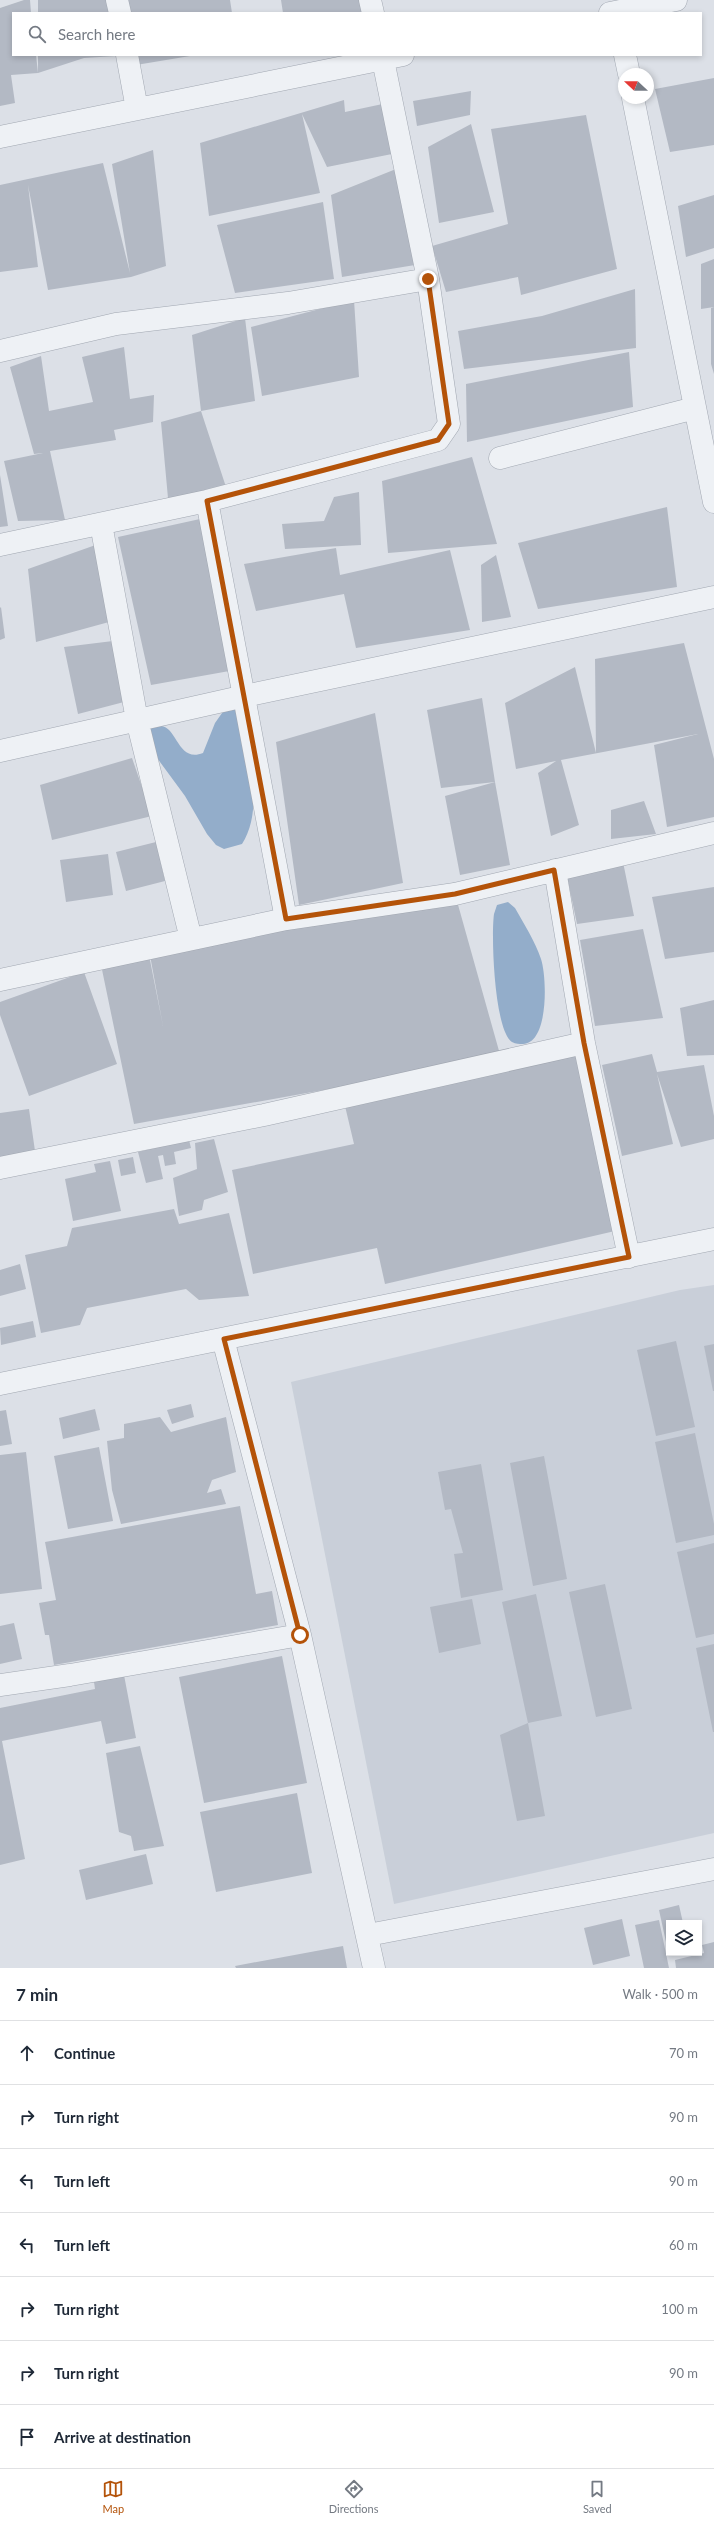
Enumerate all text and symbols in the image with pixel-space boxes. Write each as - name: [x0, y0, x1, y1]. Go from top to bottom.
- search box: [12, 12, 702, 56]
- icon: search: [26, 23, 48, 45]
- text: Search here: [58, 25, 135, 43]
- north arrow: [618, 68, 654, 104]
- route end: [419, 270, 437, 288]
- route start: [291, 1626, 309, 1644]
- map controls: [666, 1920, 702, 1956]
- button: layers: [666, 1920, 702, 1956]
- text: 7 min: [16, 1984, 58, 2005]
- text: Walk · 500 m: [622, 1986, 698, 2002]
- icon: ahead: [16, 2042, 38, 2064]
- text: Continue: [54, 2044, 115, 2062]
- text: 70 m: [669, 2045, 698, 2061]
- icon: right: [16, 2106, 38, 2128]
- text: Turn right: [54, 2108, 119, 2126]
- text: 90 m: [669, 2109, 698, 2125]
- icon: left: [16, 2170, 38, 2192]
- text: Turn left: [54, 2172, 110, 2190]
- text: 90 m: [669, 2173, 698, 2189]
- icon: left: [16, 2234, 38, 2256]
- text: Turn left: [54, 2236, 110, 2254]
- text: 60 m: [669, 2237, 698, 2253]
- icon: right: [16, 2298, 38, 2320]
- text: Turn right: [54, 2300, 119, 2318]
- text: 100 m: [661, 2301, 698, 2317]
- icon: right: [16, 2362, 38, 2384]
- text: Turn right: [54, 2364, 119, 2382]
- text: 90 m: [669, 2365, 698, 2381]
- icon: arrive: [16, 2426, 38, 2448]
- text: Arrive at destination: [54, 2428, 191, 2446]
- tab: Map: [102, 2478, 124, 2515]
- tab: Directions: [329, 2478, 378, 2515]
- tab: Saved: [583, 2478, 612, 2515]

